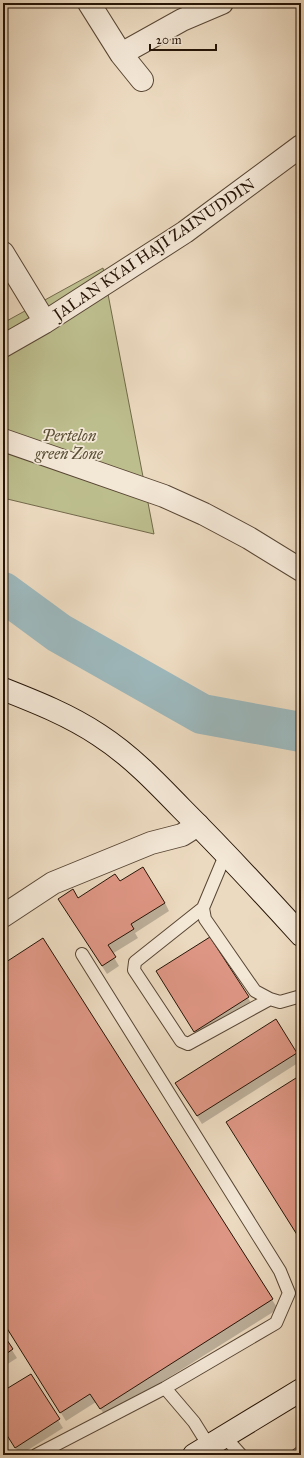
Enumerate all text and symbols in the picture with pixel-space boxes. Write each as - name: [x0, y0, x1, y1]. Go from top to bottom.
- scale bar: [150, 26, 216, 52]
- text: 20 m: [156, 33, 182, 47]
- street label: JALAN KYAI HAJI ZAINUDDIN: [48, 174, 259, 326]
- park label: Pertelon green Zone: [34, 426, 104, 463]

